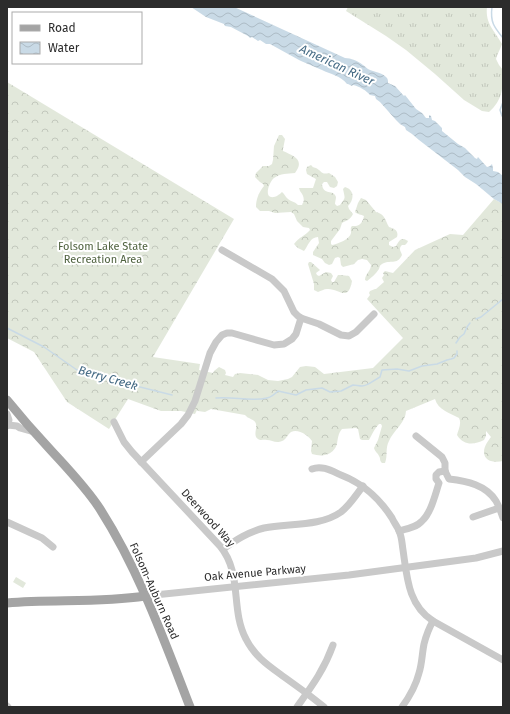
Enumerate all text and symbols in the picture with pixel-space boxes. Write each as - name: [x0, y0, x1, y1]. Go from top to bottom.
- legend: [12, 12, 142, 64]
- text: Road: [48, 21, 76, 35]
- text: Water: [48, 41, 80, 55]
- water label: American River: [297, 41, 377, 89]
- park label: Folsom Lake State Recreation Area: [58, 240, 148, 266]
- water label: Berry Creek: [77, 363, 140, 393]
- street label: Deerwood Way: [179, 486, 238, 550]
- street label: Folsom-Auburn Road: [127, 541, 181, 641]
- street label: Oak Avenue Parkway: [204, 562, 307, 584]

